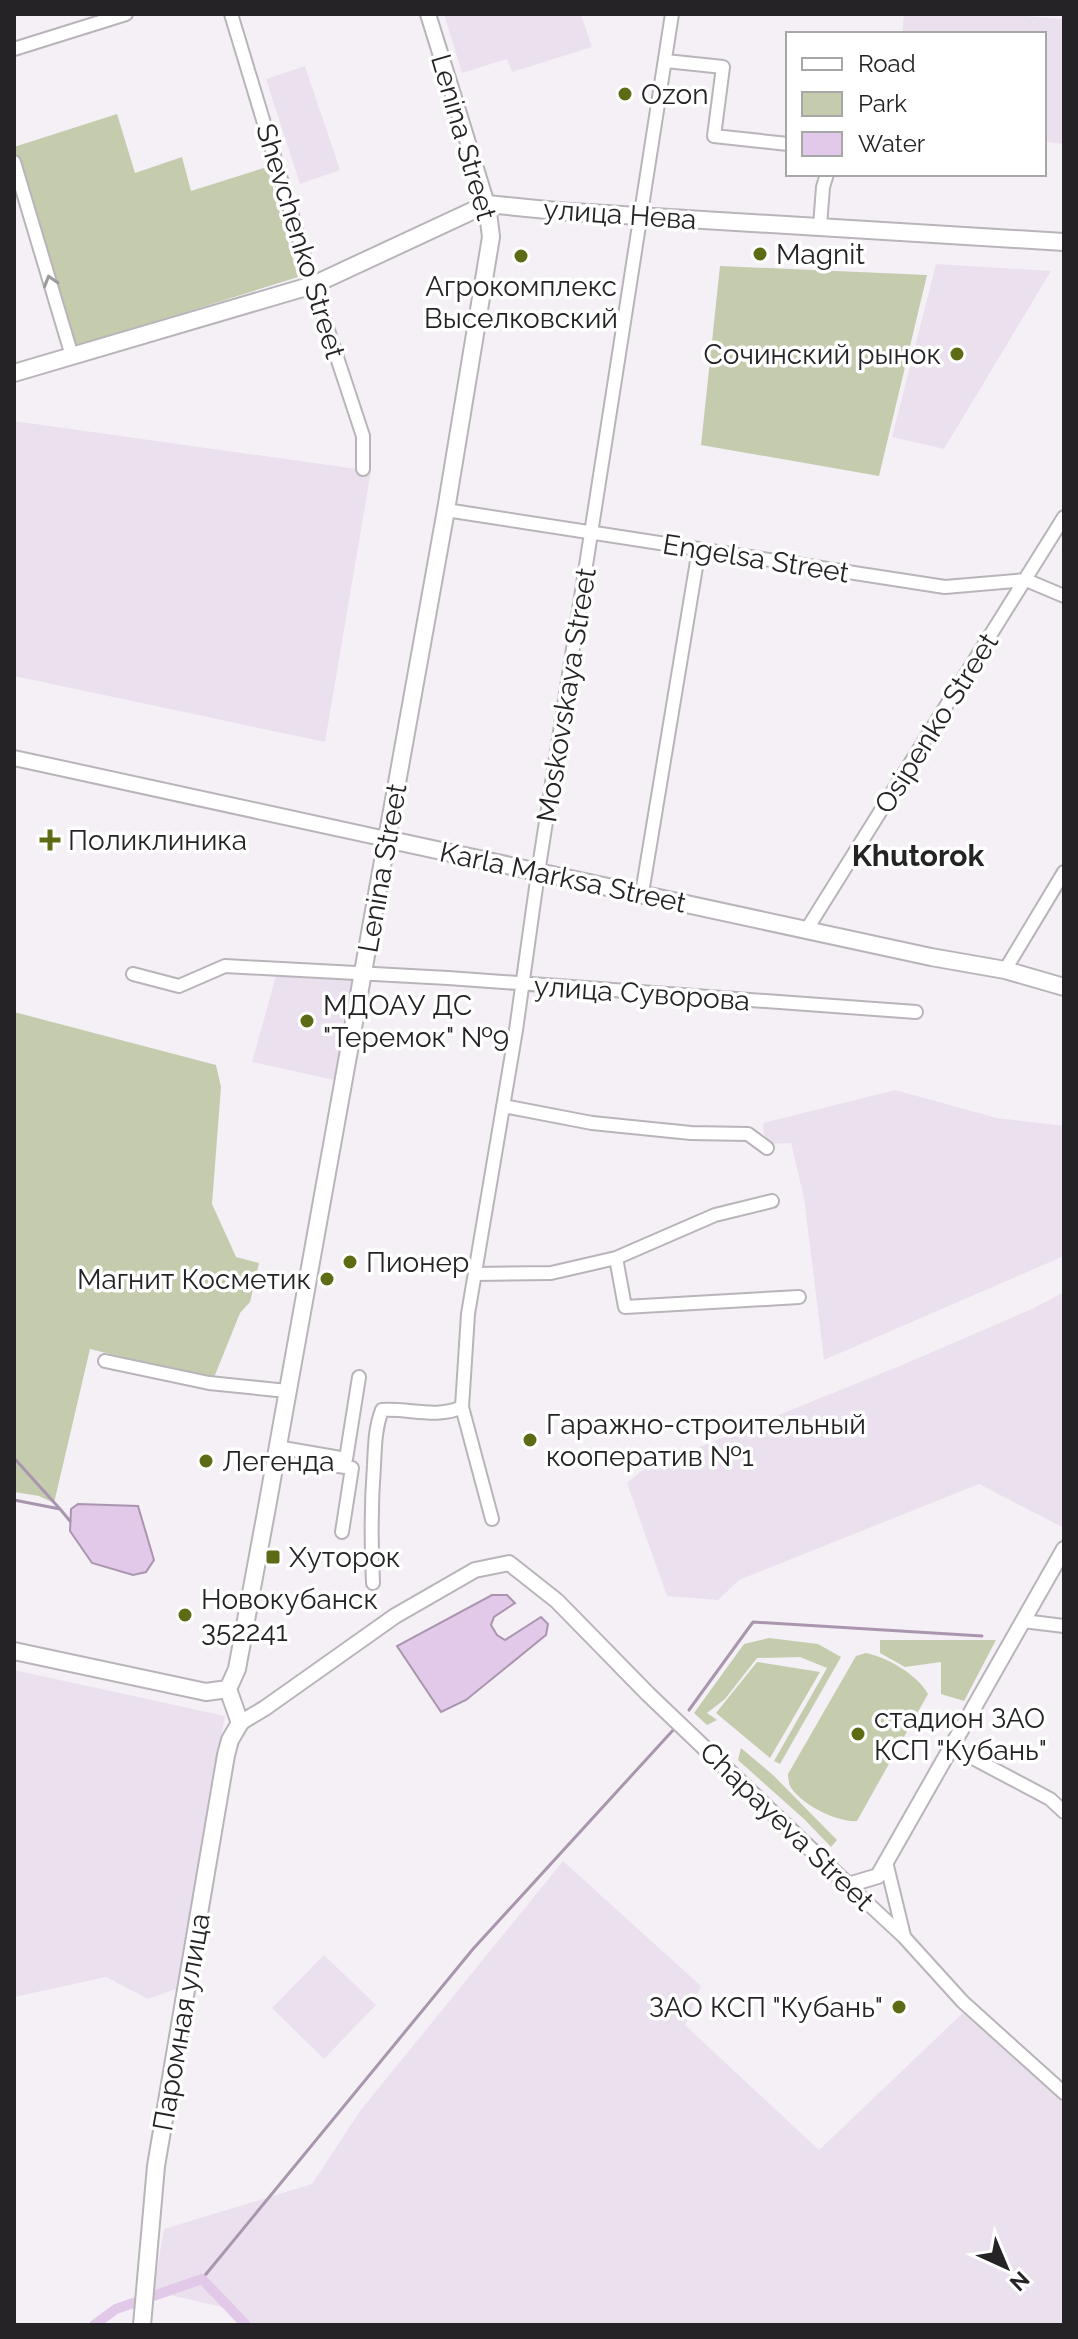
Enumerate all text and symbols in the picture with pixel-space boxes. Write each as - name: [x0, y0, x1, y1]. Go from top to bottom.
- legend: [786, 32, 1046, 176]
- text: Road: [858, 49, 916, 78]
- street label: Lenina Street: [424, 50, 503, 225]
- place label: Ozon: [641, 78, 708, 111]
- marker: Ozon: [616, 85, 634, 103]
- text: Park: [858, 89, 907, 118]
- street label: Shevchenko Street: [249, 120, 352, 363]
- text: Water: [858, 129, 926, 158]
- street label: улица Нева: [542, 193, 698, 236]
- place label: Magnit: [776, 238, 865, 271]
- marker: Magnit: [751, 245, 769, 263]
- marker: Агрокомплекс Выселковский: [512, 247, 530, 265]
- place label: Агрокомплекс Выселковский: [424, 270, 618, 335]
- one-way arrow: [43, 275, 59, 289]
- place label: Сочинский рынок: [704, 338, 941, 371]
- marker: Сочинский рынок: [948, 345, 966, 363]
- street label: Engelsa Street: [660, 527, 852, 590]
- street label: Moskovskaya Street: [530, 565, 603, 825]
- street label: Osipenko Street: [868, 627, 1005, 819]
- street label: Lenina Street: [351, 780, 414, 955]
- place label: Поликлиника: [68, 824, 247, 857]
- marker: Поликлиника: [39, 829, 61, 851]
- street label: Karla Marksa Street: [437, 835, 690, 920]
- district label: Khutorok: [852, 838, 985, 873]
- street label: улица Суворова: [533, 969, 751, 1018]
- place label: МДОАУ ДС "Теремок" №9: [323, 989, 509, 1054]
- marker: МДОАУ ДС "Теремок" №9: [298, 1012, 316, 1030]
- place label: Пионер: [366, 1246, 469, 1279]
- marker: Пионер: [341, 1253, 359, 1271]
- place label: Магнит Косметик: [77, 1263, 311, 1296]
- marker: Магнит Косметик: [318, 1270, 336, 1288]
- place label: Гаражно-строительный кооператив №1: [546, 1408, 866, 1473]
- marker: Гаражно-строительный кооператив №1: [521, 1431, 539, 1449]
- place label: Легенда: [222, 1445, 334, 1478]
- marker: Легенда: [197, 1452, 215, 1470]
- place label: Хуторок: [289, 1541, 400, 1574]
- marker: Хуторок: [264, 1548, 282, 1566]
- place label: Новокубанск 352241: [201, 1583, 378, 1648]
- marker: Новокубанск 352241: [176, 1606, 194, 1624]
- place label: стадион ЗАО КСП "Кубань": [874, 1702, 1047, 1767]
- marker: стадион ЗАО КСП "Кубань": [849, 1725, 867, 1743]
- street label: Chapayeva Street: [693, 1735, 881, 1918]
- street label: Паромная улица: [146, 1911, 217, 2134]
- place label: ЗАО КСП "Кубань": [649, 1991, 883, 2024]
- marker: ЗАО КСП "Кубань": [890, 1998, 908, 2016]
- north arrow: [966, 2227, 1046, 2307]
- text: N: [1005, 2266, 1035, 2297]

